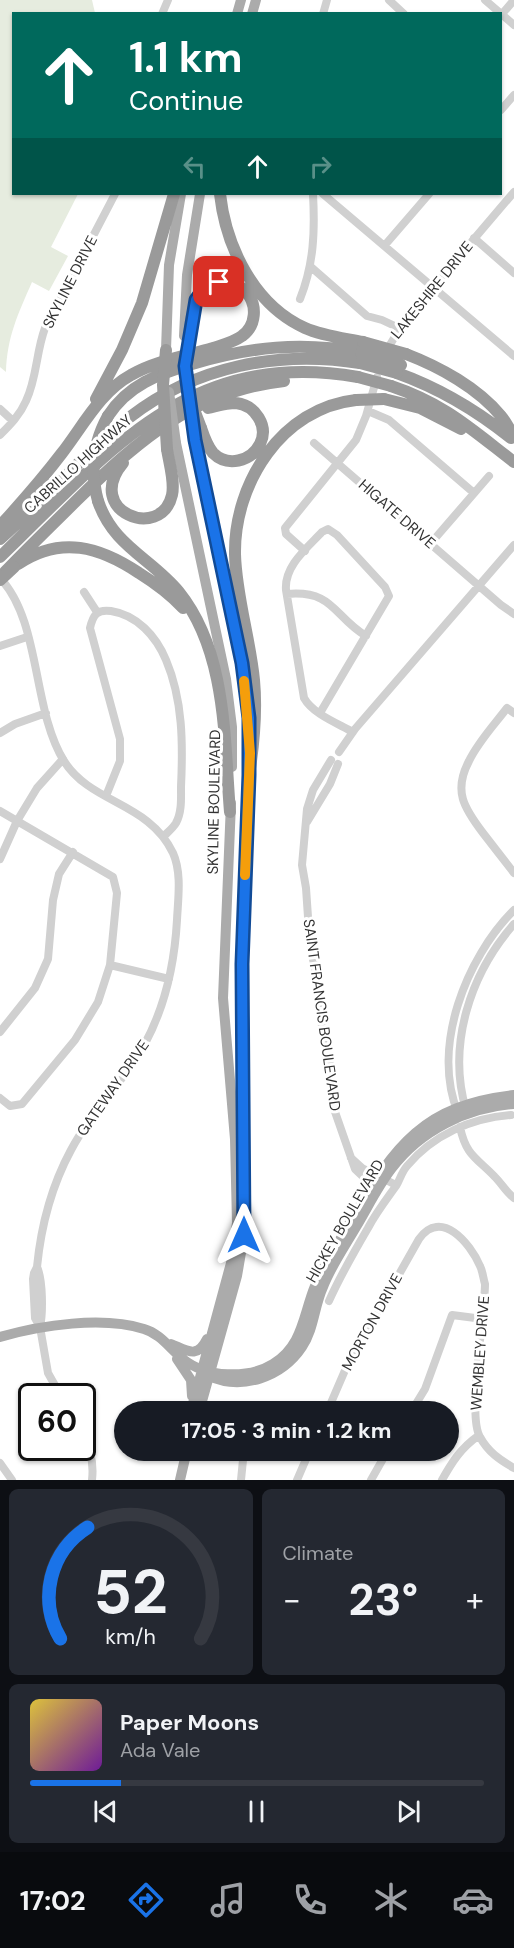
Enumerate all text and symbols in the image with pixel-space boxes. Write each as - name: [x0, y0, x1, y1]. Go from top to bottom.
- text: 1.1 km: [129, 30, 242, 85]
- icon: ahead: [30, 36, 108, 114]
- text: Continue: [129, 83, 243, 118]
- icon: left: [178, 150, 211, 183]
- icon: ahead: [241, 150, 274, 183]
- icon: right: [304, 150, 337, 183]
- street label: SKYLINE DRIVE: [38, 232, 102, 332]
- street label: LAKESHIRE DRIVE: [386, 237, 478, 343]
- pin: [193, 256, 244, 307]
- icon: arrive: [202, 265, 235, 298]
- street label: CABRILLO HIGHWAY: [20, 410, 136, 518]
- street label: HIGATE DRIVE: [354, 475, 440, 553]
- street label: SKYLINE BOULEVARD: [203, 729, 225, 875]
- street label: SAINT FRANCIS BOULEVARD: [299, 918, 345, 1112]
- street label: GATEWAY DRIVE: [72, 1036, 154, 1140]
- street label: HICKEY BOULEVARD: [302, 1156, 388, 1286]
- position arrow: [212, 1203, 276, 1267]
- street label: MORTON DRIVE: [337, 1270, 407, 1374]
- street label: WEMBLEY DRIVE: [466, 1295, 494, 1411]
- speed limit sign: 60: [18, 1383, 96, 1461]
- text: 17:05 · 3 min · 1.2 km: [182, 1416, 391, 1445]
- text: Climate: [283, 1540, 353, 1566]
- text: 52: [94, 1551, 168, 1632]
- text: 23°: [349, 1570, 418, 1629]
- text: −: [283, 1578, 301, 1621]
- text: +: [466, 1578, 484, 1621]
- text: km/h: [105, 1623, 156, 1651]
- text: Paper Moons: [120, 1708, 259, 1737]
- text: Ada Vale: [120, 1737, 200, 1763]
- icon: previous: [89, 1795, 122, 1828]
- icon: pause: [240, 1795, 273, 1828]
- icon: next: [392, 1795, 425, 1828]
- icon: directions: [125, 1879, 167, 1921]
- icon: music: [207, 1879, 249, 1921]
- icon: phone: [289, 1879, 331, 1921]
- icon: climate: [370, 1879, 412, 1921]
- icon: car: [452, 1879, 494, 1921]
- text: 17:02: [20, 1883, 86, 1918]

